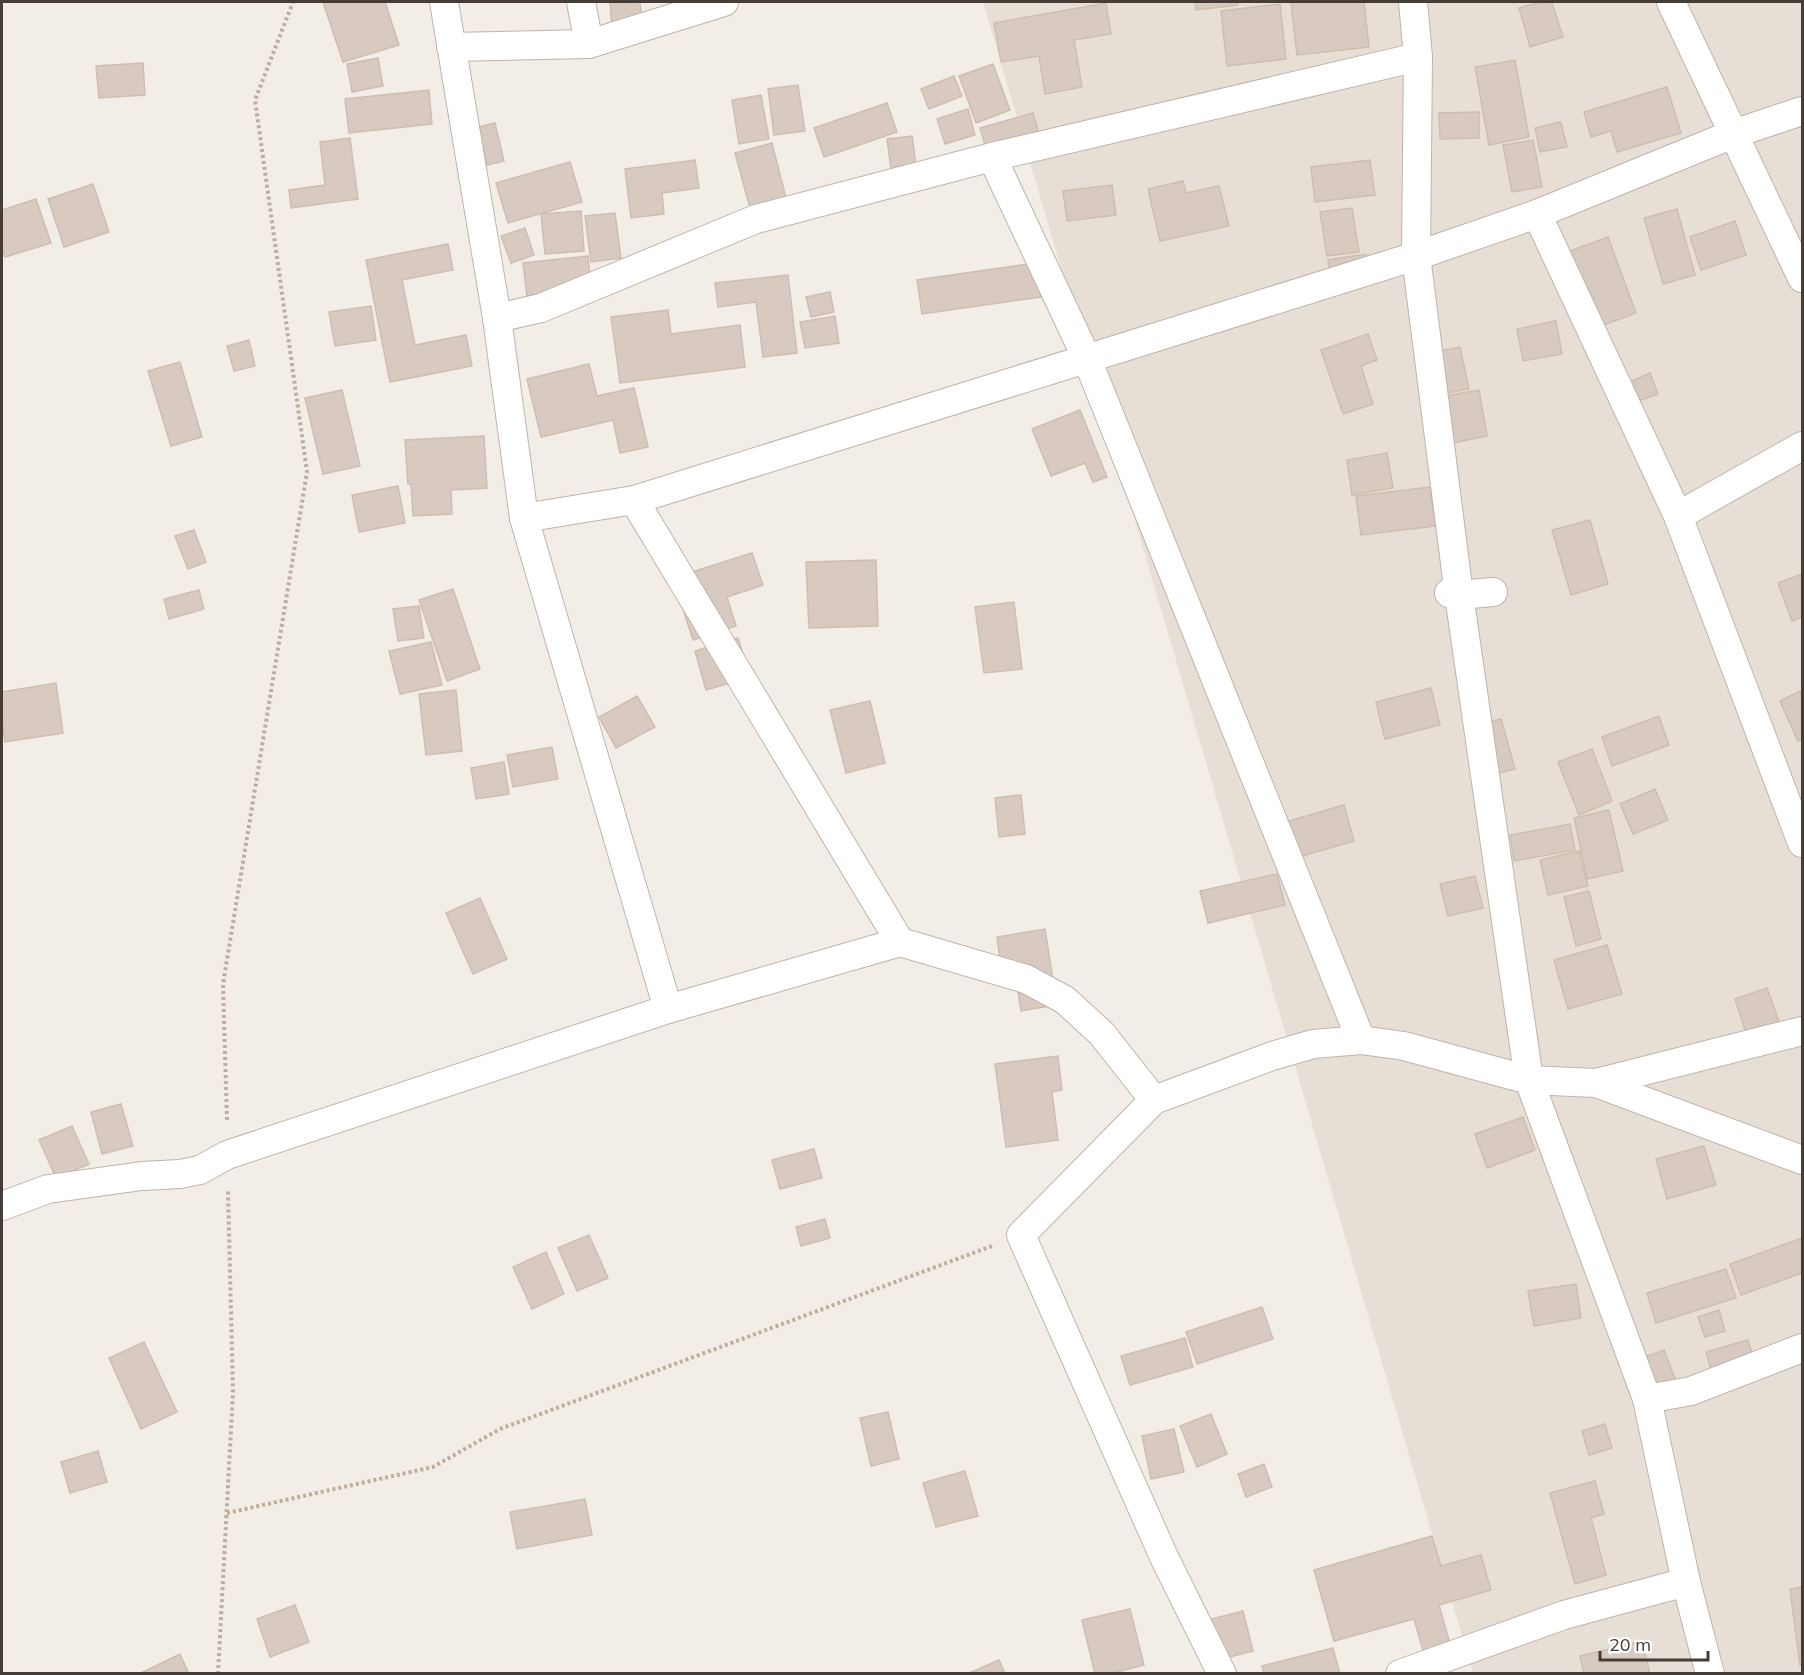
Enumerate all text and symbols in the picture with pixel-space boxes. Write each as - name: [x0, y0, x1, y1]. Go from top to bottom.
- scale bar: [1600, 1624, 1708, 1662]
- text: 20 m: [1609, 1633, 1651, 1656]

